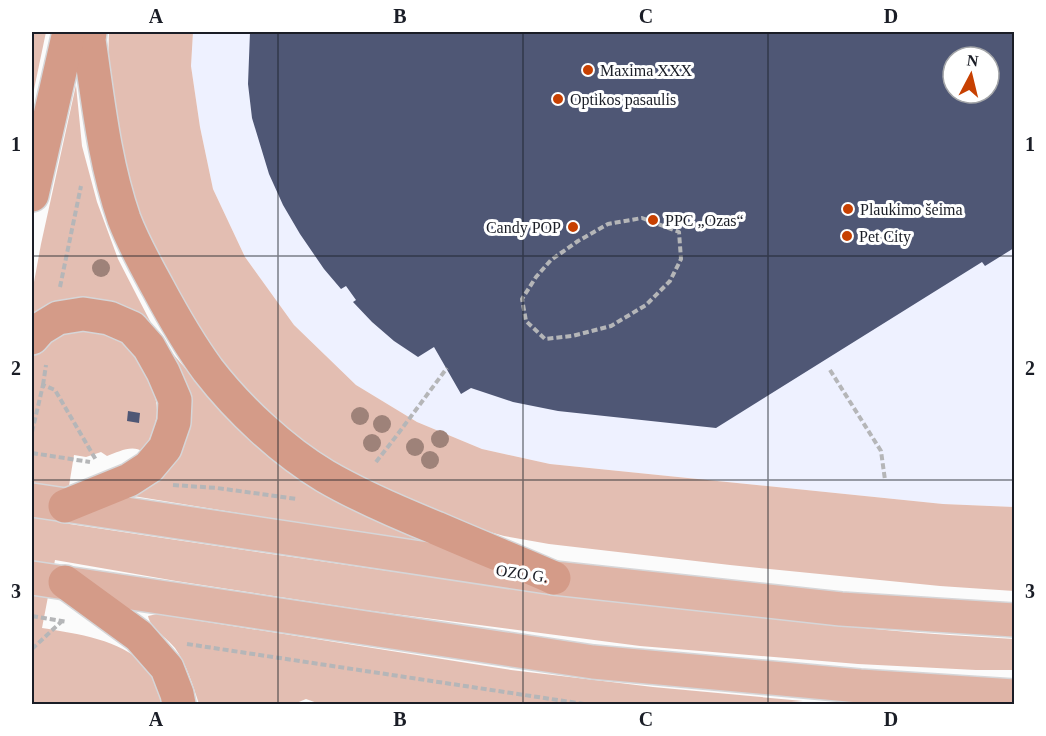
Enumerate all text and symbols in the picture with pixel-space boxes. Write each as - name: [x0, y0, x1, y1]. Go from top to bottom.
- text: A: [149, 5, 164, 27]
- text: B: [393, 5, 407, 27]
- text: C: [639, 5, 653, 27]
- text: D: [884, 5, 898, 27]
- north arrow: [941, 45, 1001, 105]
- text: N: [966, 51, 980, 70]
- place label: Maxima XXX: [600, 62, 692, 79]
- marker: Maxima XXX: [581, 63, 595, 77]
- place label: Optikos pasaulis: [570, 91, 676, 109]
- marker: Optikos pasaulis: [551, 92, 565, 106]
- text: 1: [11, 133, 21, 155]
- text: 1: [1025, 133, 1035, 155]
- place label: Plaukimo šeima: [860, 201, 963, 218]
- marker: Plaukimo šeima: [841, 202, 855, 216]
- place label: PPC „Ozas“: [665, 212, 744, 229]
- marker: PPC „Ozas“: [646, 213, 660, 227]
- place label: Candy POP: [486, 219, 561, 237]
- marker: Candy POP: [566, 220, 580, 234]
- place label: Pet City: [859, 228, 911, 246]
- marker: Pet City: [840, 229, 854, 243]
- text: 2: [11, 357, 21, 379]
- text: 2: [1025, 357, 1035, 379]
- street label: OZO G.: [495, 561, 549, 586]
- text: 3: [11, 580, 21, 602]
- text: 3: [1025, 580, 1035, 602]
- text: A: [149, 708, 164, 730]
- text: B: [393, 708, 407, 730]
- text: C: [639, 708, 653, 730]
- text: D: [884, 708, 898, 730]

